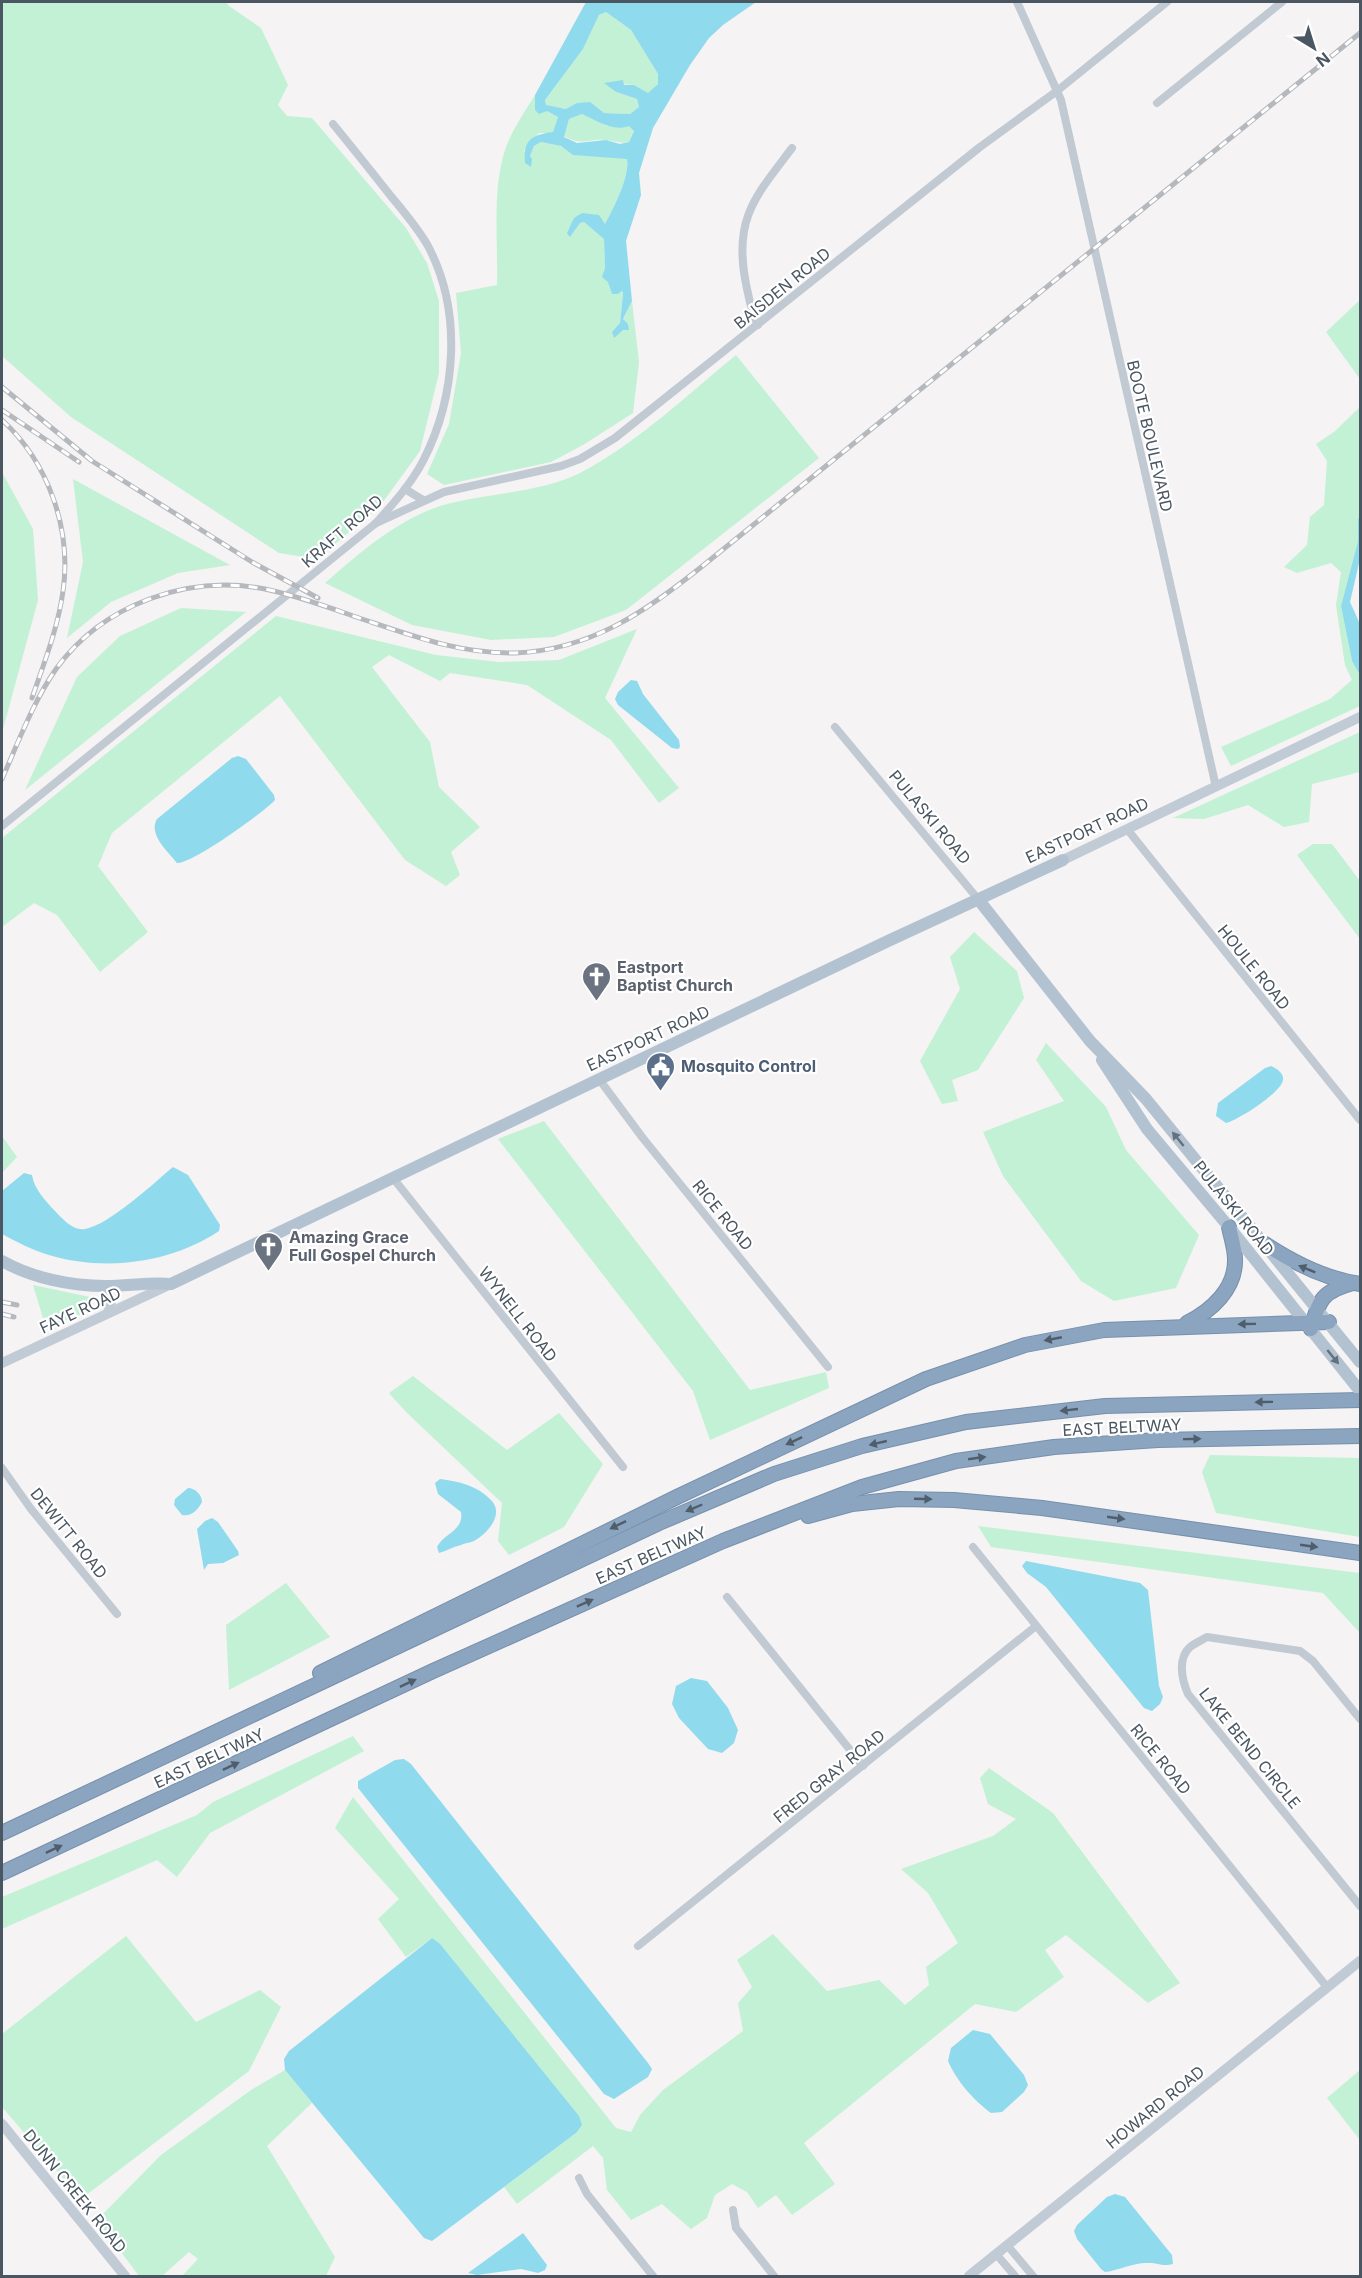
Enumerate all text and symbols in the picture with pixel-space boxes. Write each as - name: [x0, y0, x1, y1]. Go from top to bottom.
- north arrow: [1284, 18, 1344, 78]
- text: N: [1312, 48, 1334, 71]
- street label: BAISDEN ROAD: [730, 243, 834, 333]
- street label: BOOTE BOULEVARD: [1123, 358, 1177, 514]
- street label: KRAFT ROAD: [297, 490, 387, 572]
- street label: PULASKI ROAD: [885, 766, 975, 868]
- street label: EASTPORT ROAD: [1022, 793, 1152, 867]
- street label: HOULE ROAD: [1214, 920, 1294, 1014]
- place label: Eastport Baptist Church: [617, 957, 733, 995]
- church icon: Eastport Baptist Church: [580, 960, 612, 1002]
- street label: EASTPORT ROAD: [583, 1001, 713, 1075]
- public building icon: Mosquito Control: [644, 1050, 676, 1092]
- place label: Mosquito Control: [681, 1056, 816, 1076]
- one-way arrow: [1173, 1131, 1185, 1146]
- street label: PULASKI ROAD: [1190, 1156, 1278, 1260]
- street label: RICE ROAD: [688, 1176, 758, 1254]
- place label: Amazing Grace Full Gospel Church: [289, 1227, 436, 1265]
- church icon: Amazing Grace Full Gospel Church: [252, 1230, 284, 1272]
- street label: WYNELL ROAD: [475, 1262, 561, 1366]
- one-way arrow: [1298, 1263, 1316, 1273]
- street label: FAYE ROAD: [36, 1282, 124, 1338]
- one-way arrow: [1238, 1319, 1257, 1329]
- one-way arrow: [1043, 1335, 1062, 1344]
- one-way arrow: [1326, 1349, 1339, 1364]
- one-way arrow: [1255, 1397, 1274, 1406]
- one-way arrow: [1060, 1405, 1079, 1415]
- street label: EAST BELTWAY: [1062, 1414, 1182, 1440]
- one-way arrow: [1183, 1434, 1202, 1444]
- one-way arrow: [786, 1437, 803, 1446]
- one-way arrow: [868, 1438, 887, 1448]
- one-way arrow: [968, 1454, 987, 1463]
- street label: DEWITT ROAD: [26, 1484, 112, 1582]
- one-way arrow: [913, 1495, 932, 1504]
- one-way arrow: [685, 1503, 703, 1513]
- one-way arrow: [1107, 1514, 1126, 1523]
- one-way arrow: [610, 1521, 627, 1530]
- street label: EAST BELTWAY: [592, 1522, 710, 1588]
- one-way arrow: [1300, 1541, 1319, 1550]
- one-way arrow: [577, 1598, 595, 1608]
- one-way arrow: [399, 1679, 416, 1688]
- street label: LAKE BEND CIRCLE: [1195, 1684, 1305, 1812]
- street label: RICE ROAD: [1126, 1720, 1196, 1798]
- street label: EAST BELTWAY: [151, 1724, 267, 1792]
- street label: FRED GRAY ROAD: [769, 1725, 889, 1827]
- one-way arrow: [223, 1761, 240, 1770]
- one-way arrow: [46, 1844, 63, 1853]
- street label: HOWARD ROAD: [1102, 2061, 1208, 2153]
- street label: DUNN CREEK ROAD: [19, 2125, 131, 2257]

